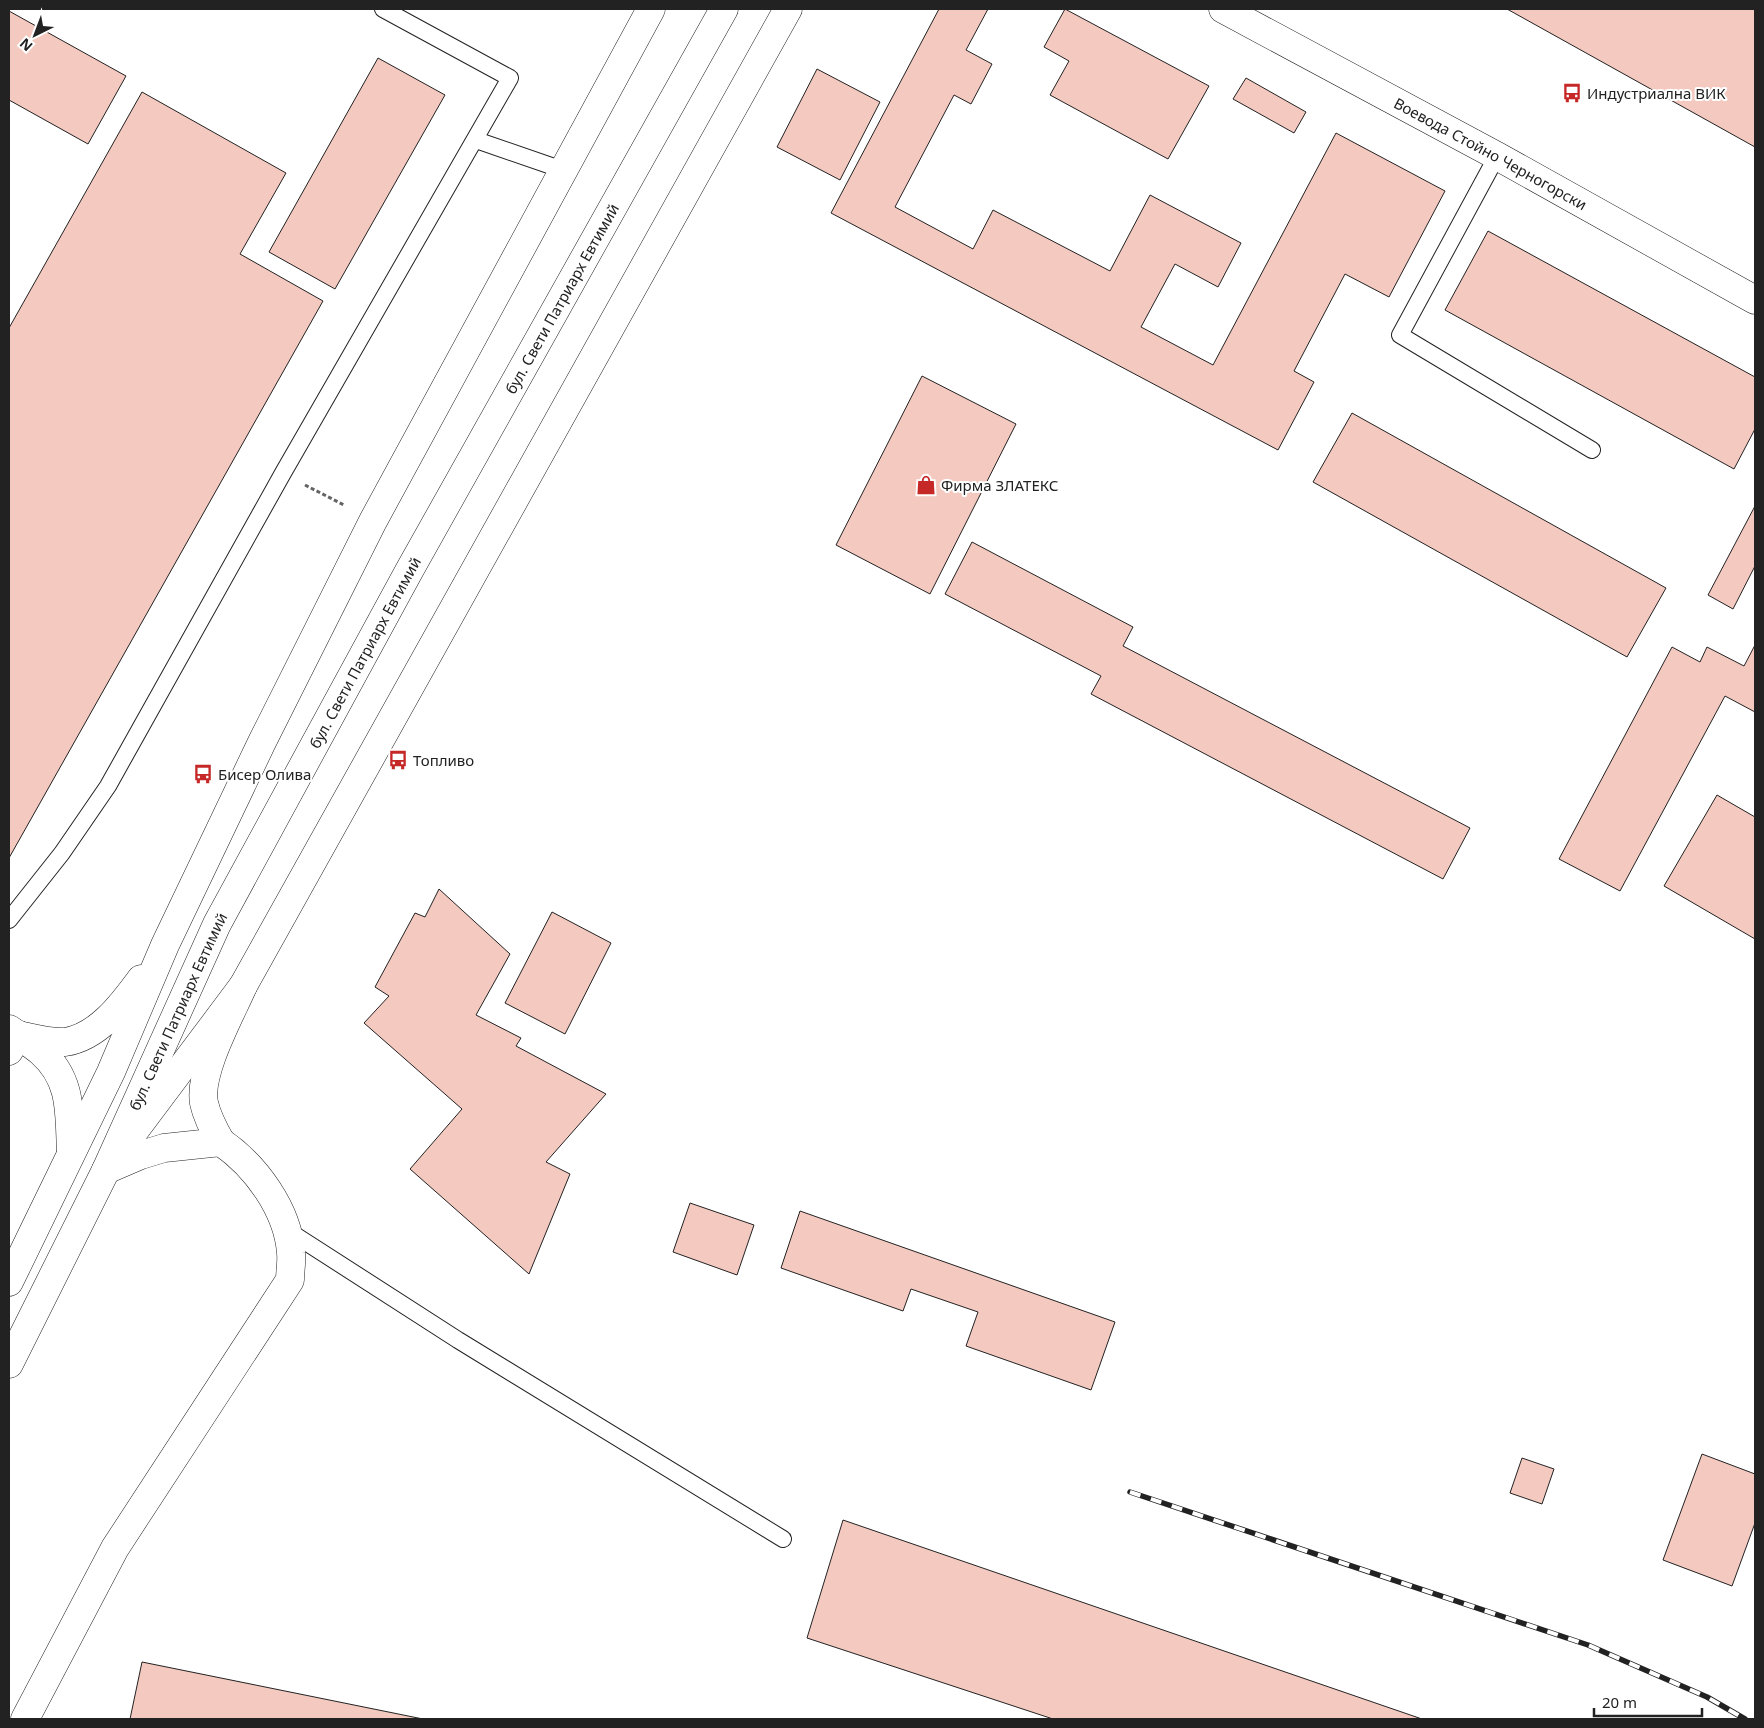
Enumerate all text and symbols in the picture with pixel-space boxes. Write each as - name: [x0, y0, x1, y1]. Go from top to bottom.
- north arrow: [10, 10, 60, 60]
- text: N: [15, 34, 37, 56]
- bus stop icon: Индустриална ВИК: [1561, 82, 1583, 104]
- place label: Индустриална ВИК: [1587, 83, 1726, 103]
- street label: Воевода Стойно Черногорски: [1391, 93, 1591, 214]
- street label: бул. Свети Патриарх Евтимий: [500, 200, 623, 397]
- shop icon: Фирма ЗЛАТЕКС: [915, 474, 937, 496]
- place label: Фирма ЗЛАТЕКС: [941, 475, 1058, 495]
- street label: бул. Свети Патриарх Евтимий: [305, 553, 425, 752]
- bus stop icon: Топливо: [387, 749, 409, 771]
- place label: Топливо: [413, 750, 474, 770]
- bus stop icon: Бисер Олива: [192, 763, 214, 785]
- place label: Бисер Олива: [218, 764, 311, 784]
- street label: бул. Свети Патриарх Евтимий: [124, 909, 231, 1113]
- scale bar: [1594, 1686, 1702, 1718]
- text: 20 m: [1602, 1692, 1637, 1712]

